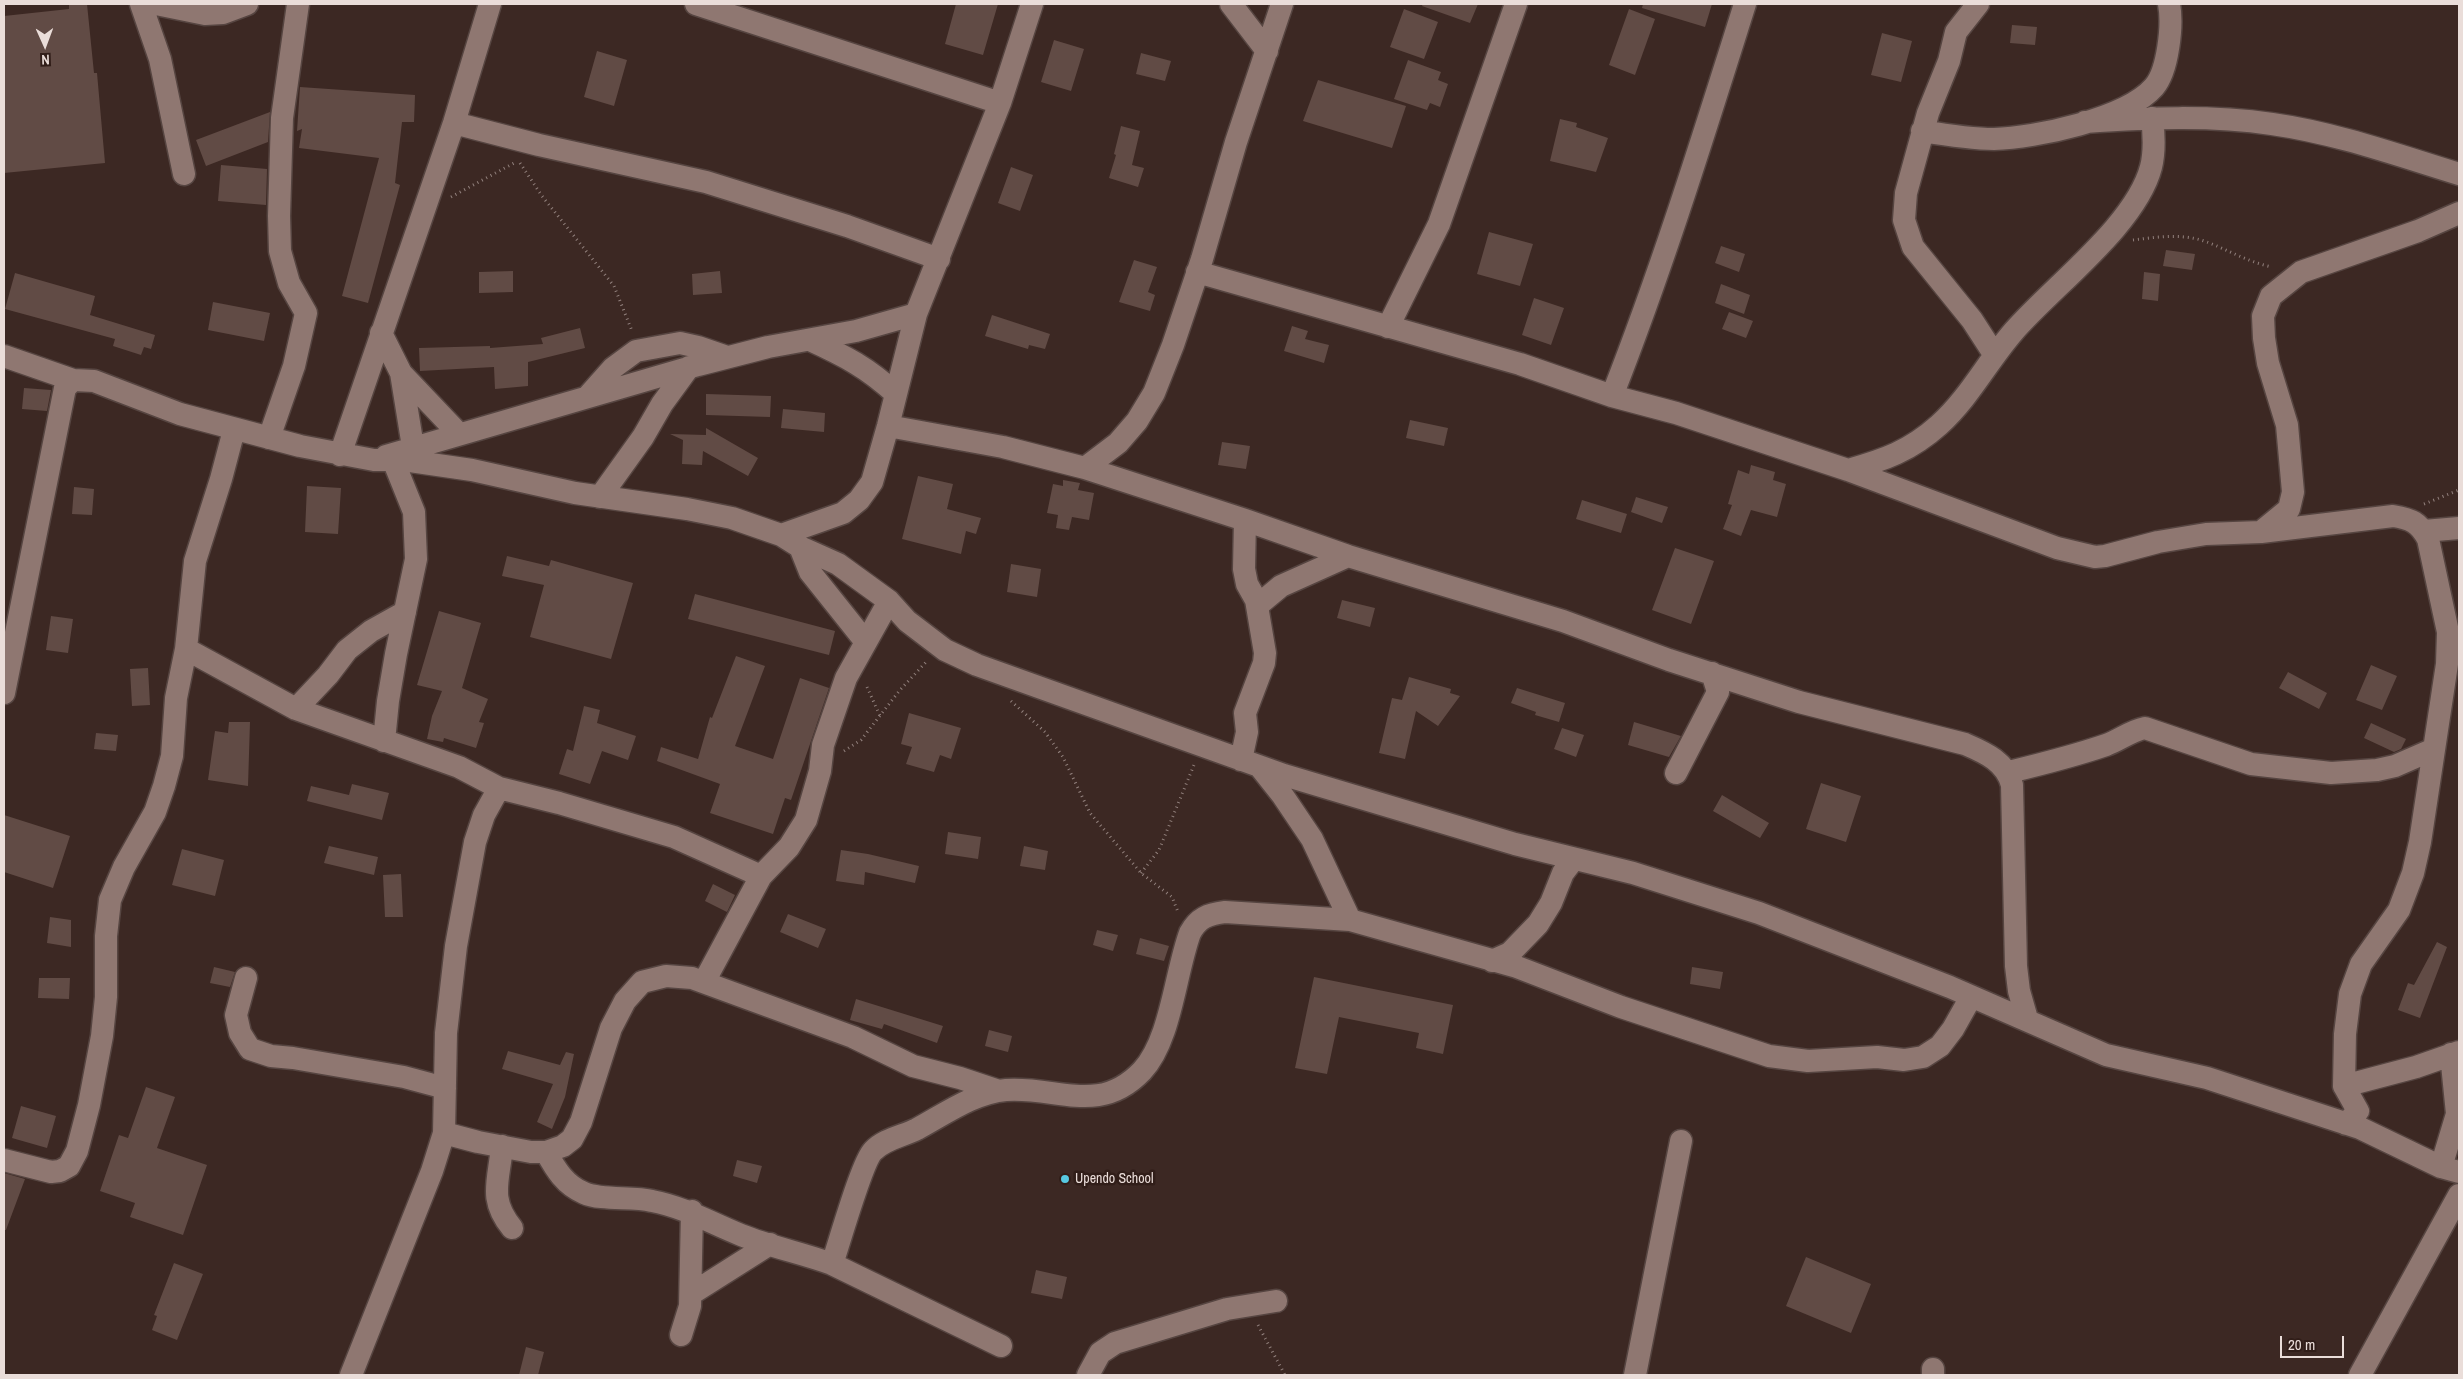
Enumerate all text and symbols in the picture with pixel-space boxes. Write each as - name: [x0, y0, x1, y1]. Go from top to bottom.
- north arrow: [20, 20, 70, 70]
- text: N: [41, 51, 50, 69]
- place label: Upendo School: [1075, 1171, 1153, 1187]
- marker: Upendo School: [1059, 1173, 1071, 1185]
- scale bar: [2283, 1326, 2347, 1358]
- text: 20 m: [2288, 1334, 2315, 1355]

